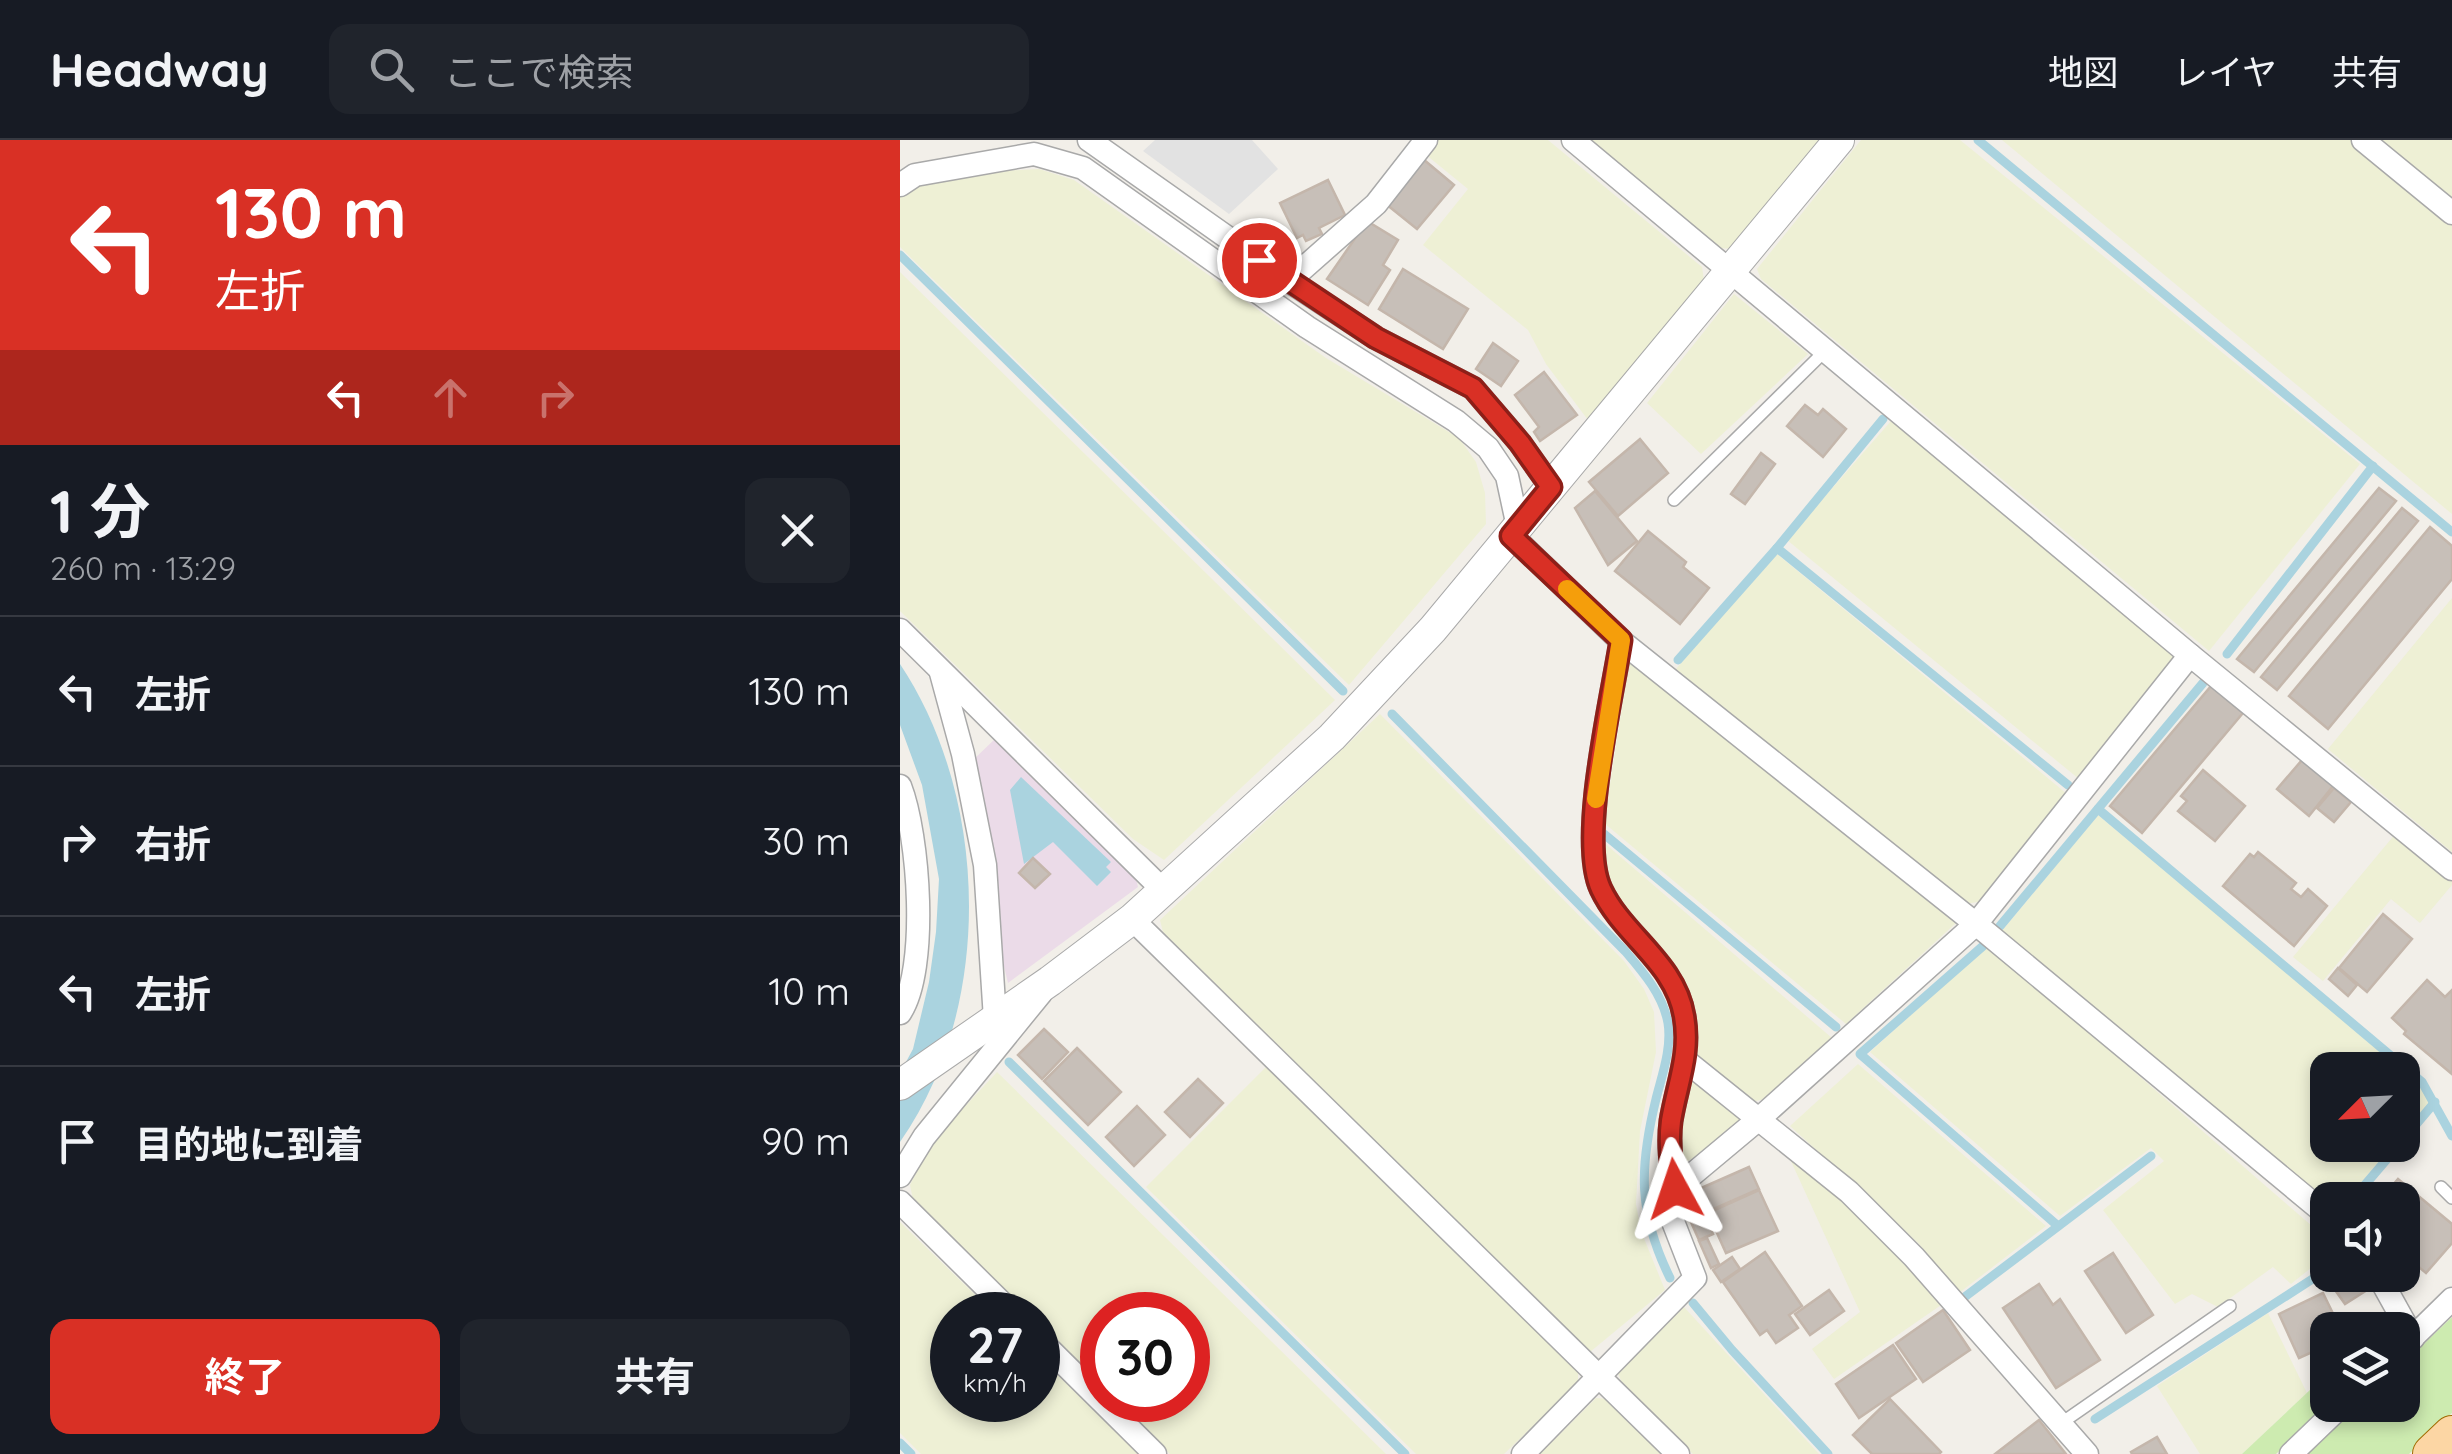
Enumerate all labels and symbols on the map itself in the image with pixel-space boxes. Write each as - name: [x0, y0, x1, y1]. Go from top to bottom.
- pin: [1217, 218, 1302, 303]
- north arrow: [2310, 1052, 2420, 1162]
- position arrow: [1623, 1137, 1727, 1241]
- speed limit sign: 30: [1080, 1292, 1210, 1422]

